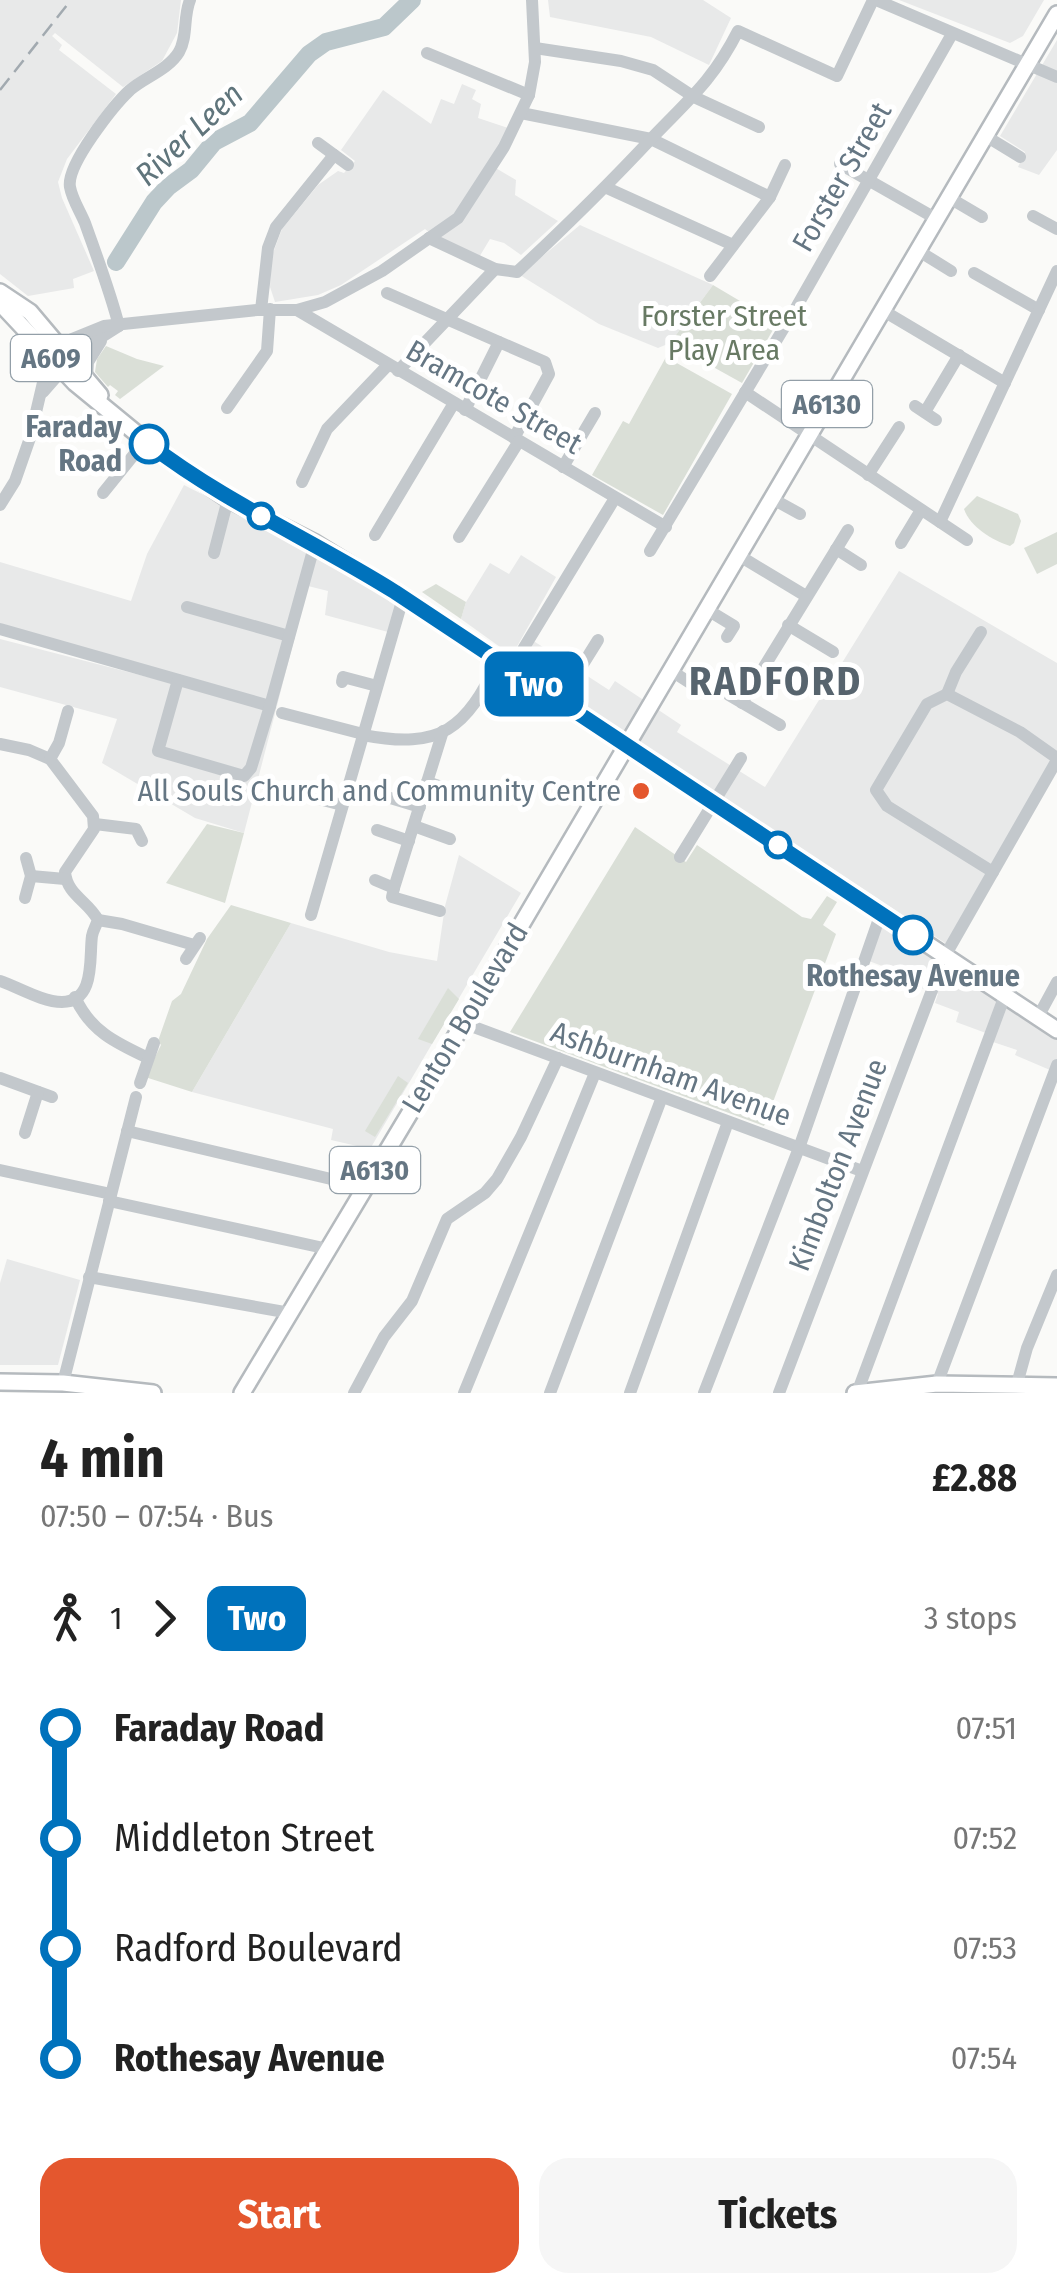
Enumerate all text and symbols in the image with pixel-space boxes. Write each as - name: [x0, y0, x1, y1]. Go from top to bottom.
- water label: River Leen: [127, 75, 251, 193]
- street label: Forster Street: [785, 96, 899, 258]
- park label: Forster Street Play Area: [641, 298, 807, 368]
- street label: Bramcote Street: [400, 332, 588, 462]
- road number: A609: [11, 335, 91, 381]
- road number: A6130: [782, 381, 872, 427]
- place label: Faraday Road: [26, 409, 123, 479]
- marker: Faraday Road: [130, 425, 168, 463]
- unlabelled marker: [248, 503, 274, 529]
- line badge: Two: [476, 652, 592, 716]
- district label: RADFORD: [689, 658, 863, 706]
- text: Two: [505, 663, 563, 705]
- place label: All Souls Church and Community Centre: [137, 773, 621, 809]
- marker: All Souls Church and Community Centre: [630, 780, 652, 802]
- unlabelled marker: [765, 832, 791, 858]
- marker: Rothesay Avenue: [894, 916, 932, 954]
- street label: Lenton Boulevard: [394, 917, 536, 1119]
- place label: Rothesay Avenue: [806, 958, 1020, 994]
- street label: Ashburnham Avenue: [546, 1014, 796, 1134]
- street label: Kimbolton Avenue: [781, 1054, 895, 1276]
- road number: A6130: [330, 1147, 420, 1193]
- text: 4 min: [40, 1426, 165, 1492]
- text: £2.88: [932, 1455, 1017, 1501]
- text: 07:50 – 07:54 · Bus: [40, 1497, 273, 1535]
- icon: walk: [40, 1591, 95, 1646]
- icon: forward: [137, 1591, 192, 1646]
- text: Two: [227, 1597, 286, 1639]
- text: 1: [110, 1599, 122, 1637]
- text: 3 stops: [924, 1599, 1017, 1637]
- text: Faraday Road: [114, 1705, 324, 1751]
- text: 07:51: [955, 1709, 1017, 1747]
- text: Middleton Street: [114, 1815, 374, 1861]
- text: 07:52: [953, 1819, 1017, 1857]
- text: Radford Boulevard: [114, 1925, 403, 1971]
- text: 07:53: [952, 1929, 1017, 1967]
- text: Rothesay Avenue: [114, 2035, 385, 2081]
- text: 07:54: [951, 2039, 1017, 2077]
- button: Start: [40, 2158, 519, 2273]
- button: Tickets: [539, 2158, 1017, 2273]

